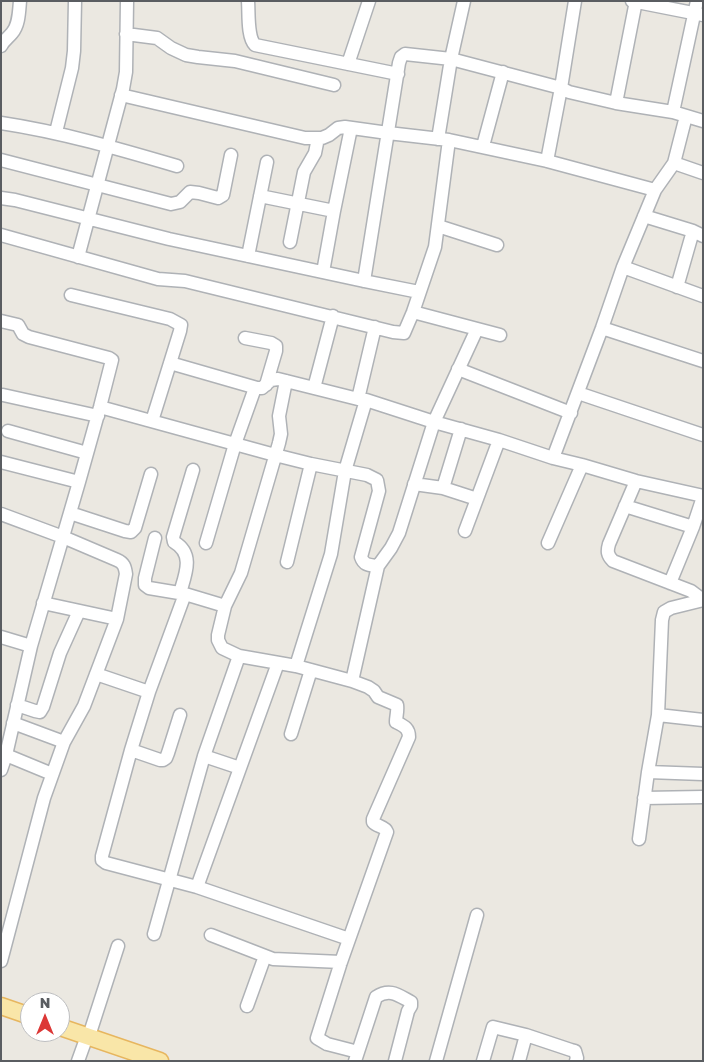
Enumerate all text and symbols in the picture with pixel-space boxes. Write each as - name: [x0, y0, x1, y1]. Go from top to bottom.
- north arrow: [20, 992, 70, 1042]
- text: N: [40, 994, 50, 1011]

